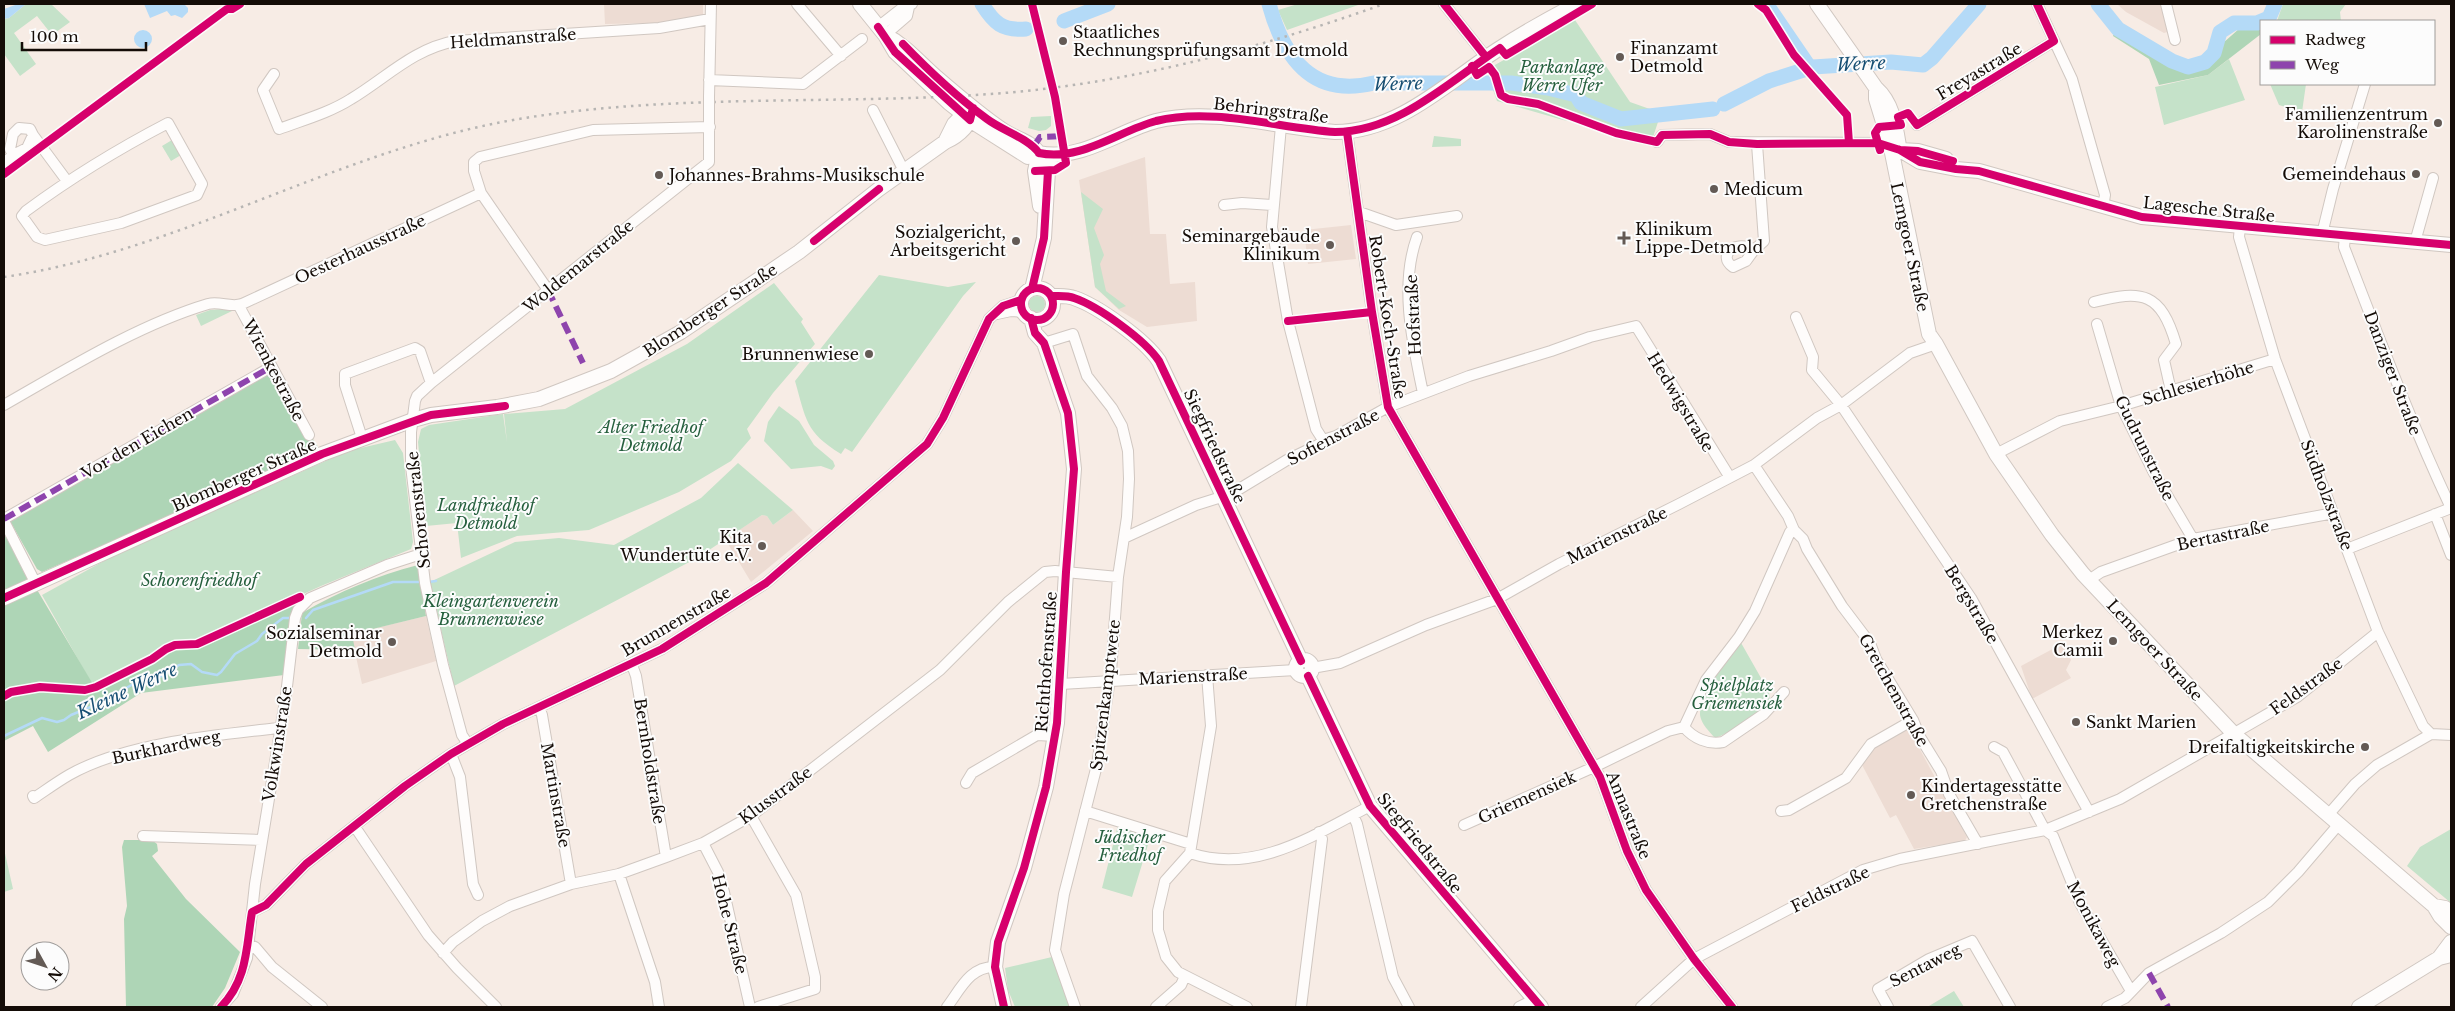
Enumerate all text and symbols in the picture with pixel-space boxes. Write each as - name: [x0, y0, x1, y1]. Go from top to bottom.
- scale bar: [22, 20, 146, 52]
- legend: [2260, 20, 2435, 85]
- place label: Staatliches Rechnungsprüfungsamt Detmold: [1073, 22, 1348, 60]
- street label: Heldmanstraße: [449, 24, 577, 52]
- text: 100 m: [30, 27, 79, 46]
- text: Radweg: [2305, 30, 2366, 49]
- marker: Staatliches Rechnungsprüfungsamt Detmold: [1057, 35, 1069, 47]
- place label: Finanzamt Detmold: [1630, 38, 1718, 76]
- street label: Freyastraße: [1933, 38, 2025, 104]
- marker: Finanzamt Detmold: [1614, 51, 1626, 63]
- water label: Werre: [1836, 52, 1886, 76]
- text: Weg: [2304, 55, 2340, 74]
- park label: Parkanlage Werre Ufer: [1519, 57, 1605, 95]
- water label: Werre: [1373, 72, 1423, 96]
- street label: Behringstraße: [1212, 93, 1330, 127]
- place label: Familienzentrum Karolinenstraße: [2285, 104, 2428, 142]
- marker: Familienzentrum Karolinenstraße: [2432, 117, 2444, 129]
- place label: Gemeindehaus: [2282, 164, 2406, 184]
- place label: Johannes-Brahms-Musikschule: [667, 165, 925, 185]
- marker: Gemeindehaus: [2410, 168, 2422, 180]
- marker: Johannes-Brahms-Musikschule: [653, 169, 665, 181]
- place label: Medicum: [1724, 179, 1803, 199]
- street label: Lemgoer Straße: [1887, 180, 1933, 314]
- marker: Medicum: [1708, 183, 1720, 195]
- street label: Lagesche Straße: [2142, 192, 2276, 226]
- street label: Oesterhausstraße: [291, 210, 429, 288]
- street label: Woldemarstraße: [518, 215, 637, 317]
- place label: Klinikum Lippe-Detmold: [1635, 219, 1763, 257]
- place label: Sozialgericht, Arbeitsgericht: [889, 222, 1006, 260]
- place label: Seminargebäude Klinikum: [1182, 226, 1320, 264]
- marker: Klinikum Lippe-Detmold: [1617, 231, 1631, 245]
- street label: Robert-Koch-Straße: [1365, 234, 1411, 400]
- marker: Sozialgericht, Arbeitsgericht: [1010, 235, 1022, 247]
- marker: Seminargebäude Klinikum: [1324, 239, 1336, 251]
- street label: Blomberger Straße: [639, 259, 781, 361]
- street label: Hofstraße: [1401, 274, 1425, 356]
- street label: Danziger Straße: [2360, 308, 2426, 438]
- street label: Wienkestraße: [238, 315, 309, 424]
- place label: Brunnenwiese: [742, 344, 859, 364]
- marker: Brunnenwiese: [863, 348, 875, 360]
- street label: Hedwigstraße: [1643, 348, 1719, 456]
- street label: Schlesierhöhe: [2140, 357, 2256, 409]
- street label: Siegfriedstraße: [1180, 386, 1250, 506]
- street label: Gudrunstraße: [2111, 392, 2179, 504]
- street label: Vor den Eichen: [77, 403, 197, 484]
- street label: Sofienstraße: [1284, 404, 1382, 470]
- park label: Alter Friedhof Detmold: [597, 417, 707, 455]
- street label: Blomberger Straße: [169, 434, 319, 516]
- street label: Südholzstraße: [2297, 437, 2357, 553]
- street label: Schorenstraße: [402, 450, 434, 570]
- park label: Landfriedhof Detmold: [436, 495, 539, 533]
- street label: Marienstraße: [1563, 502, 1671, 568]
- street label: Bertastraße: [2175, 515, 2271, 555]
- place label: Kita Wundertüte e.V.: [619, 527, 752, 565]
- marker: Kita Wundertüte e.V.: [756, 540, 768, 552]
- street label: Bergstraße: [1941, 561, 2003, 647]
- park label: Schorenfriedhof: [141, 570, 261, 590]
- street label: Brunnenstraße: [618, 582, 734, 660]
- park label: Kleingartenverein Brunnenwiese: [422, 591, 559, 629]
- street label: Richthofenstraße: [1031, 591, 1061, 733]
- street label: Lemgoer Straße: [2103, 595, 2207, 705]
- street label: Spitzenkamptwete: [1086, 618, 1124, 772]
- place label: Merkez Camii: [2042, 622, 2104, 660]
- place label: Sozialseminar Detmold: [266, 623, 382, 661]
- street label: Gretchenstraße: [1855, 630, 1933, 750]
- marker: Merkez Camii: [2107, 635, 2119, 647]
- marker: Sozialseminar Detmold: [386, 636, 398, 648]
- street label: Feldstraße: [2266, 653, 2346, 719]
- water label: Kleine Werre: [72, 658, 181, 724]
- street label: Marienstraße: [1138, 663, 1248, 689]
- park label: Spielplatz Griemensiek: [1691, 675, 1783, 713]
- street label: Volkwinstraße: [258, 685, 296, 804]
- street label: Bernholdstraße: [630, 696, 670, 826]
- place label: Sankt Marien: [2086, 712, 2196, 732]
- marker: Sankt Marien: [2070, 716, 2082, 728]
- street label: Burkhardweg: [110, 726, 223, 768]
- place label: Dreifaltigkeitskirche: [2188, 737, 2355, 757]
- street label: Martinstraße: [537, 741, 575, 849]
- marker: Dreifaltigkeitskirche: [2359, 741, 2371, 753]
- street label: Klusstraße: [735, 762, 815, 828]
- street label: Griemensiek: [1475, 766, 1579, 828]
- street label: Annastraße: [1602, 767, 1656, 862]
- place label: Kindertagesstätte Gretchenstraße: [1921, 776, 2062, 814]
- street label: Siegfriedstraße: [1373, 788, 1467, 898]
- marker: Kindertagesstätte Gretchenstraße: [1905, 789, 1917, 801]
- park label: Jüdischer Friedhof: [1094, 827, 1165, 865]
- street label: Feldstraße: [1787, 861, 1873, 917]
- street label: Hohe Straße: [708, 872, 752, 976]
- street label: Monikaweg: [2063, 878, 2125, 971]
- street label: Sentaweg: [1886, 938, 1964, 991]
- north arrow: [20, 941, 70, 991]
- text: N: [44, 964, 66, 985]

